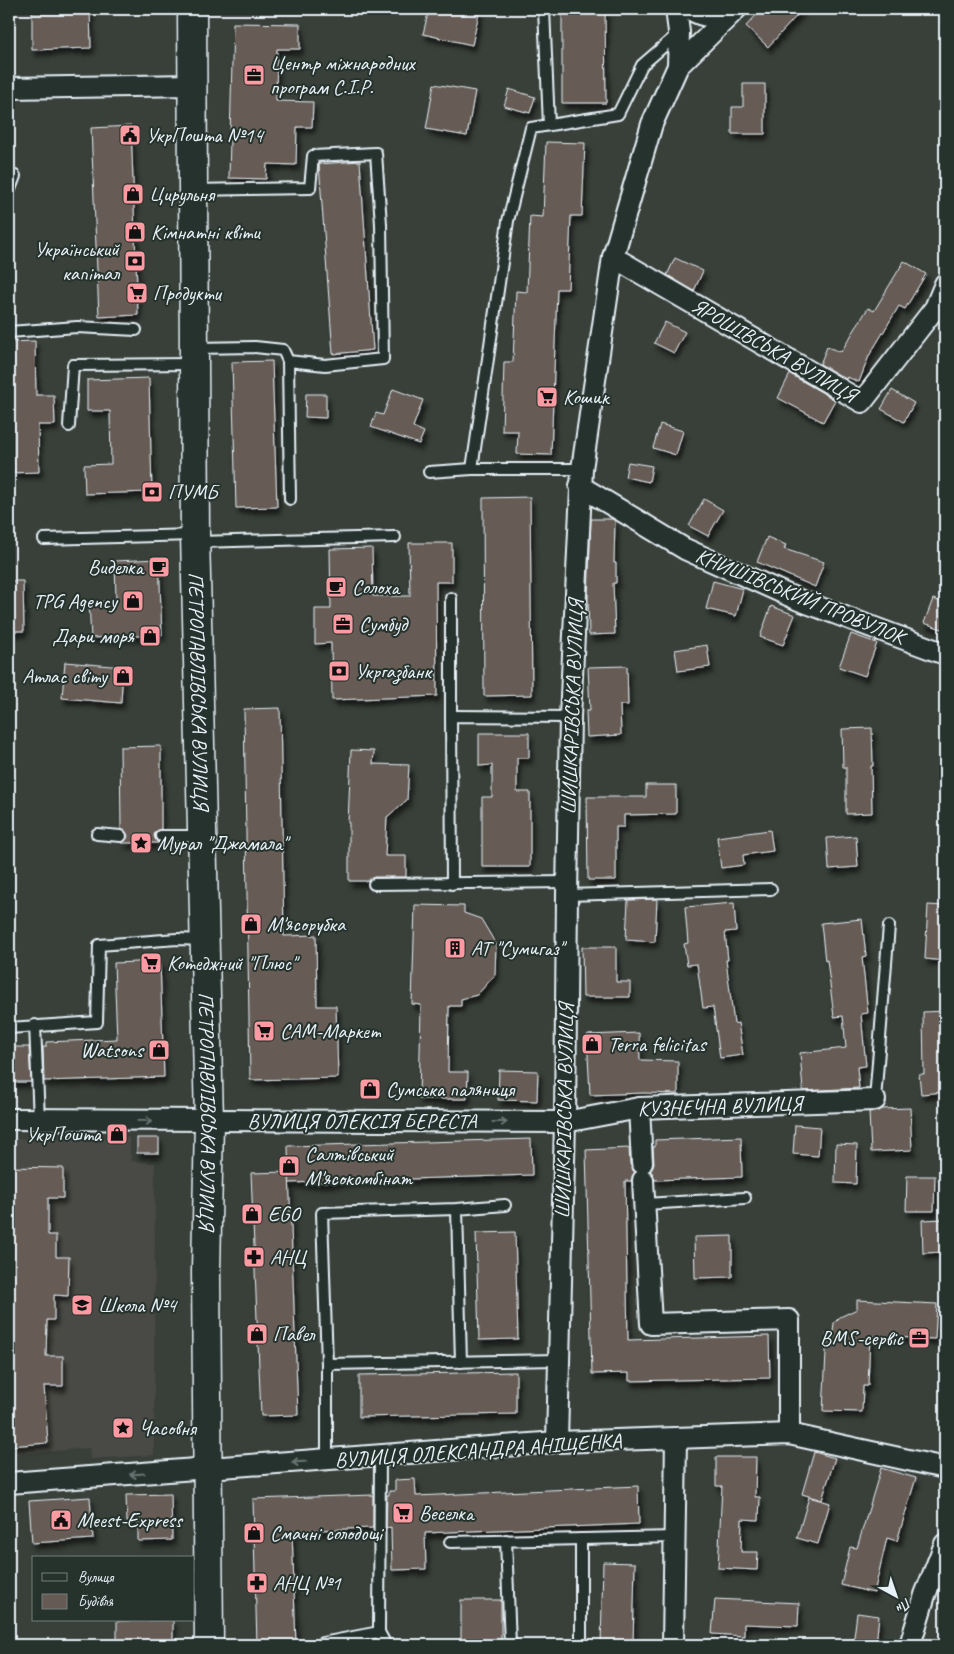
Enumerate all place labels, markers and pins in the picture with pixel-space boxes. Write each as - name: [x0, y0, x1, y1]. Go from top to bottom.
- place label: Центр міжнародних програм C.I.P.: [270, 50, 416, 100]
- office icon: Центр міжнародних програм C.I.P.: [242, 63, 266, 87]
- place label: УкрПошта №14: [146, 122, 265, 148]
- public building icon: УкрПошта №14: [118, 123, 142, 147]
- place label: Цирульня: [149, 181, 216, 207]
- shop icon: Цирульня: [121, 182, 145, 206]
- place label: Кімнатні квіти: [151, 219, 261, 245]
- shop icon: Кімнатні квіти: [123, 220, 147, 244]
- place label: Український капітал: [34, 236, 121, 286]
- bank icon: Український капітал: [123, 249, 147, 273]
- place label: Продукти: [153, 280, 223, 306]
- supermarket icon: Продукти: [125, 281, 149, 305]
- place label: Кошик: [563, 384, 611, 410]
- supermarket icon: Кошик: [535, 385, 559, 409]
- place label: ПУМБ: [168, 479, 220, 505]
- bank icon: ПУМБ: [140, 480, 164, 504]
- place label: Виделка: [88, 554, 145, 580]
- cafe icon: Виделка: [147, 555, 171, 579]
- place label: Солоха: [352, 574, 402, 600]
- cafe icon: Солоха: [324, 575, 348, 599]
- place label: TPG Agency: [33, 588, 119, 614]
- shop icon: TPG Agency: [121, 589, 145, 613]
- place label: Сумбуд: [359, 611, 409, 637]
- office icon: Сумбуд: [331, 612, 355, 636]
- place label: Дари моря: [52, 623, 135, 649]
- shop icon: Дари моря: [138, 624, 162, 648]
- place label: Укргазбанк: [355, 658, 433, 685]
- bank icon: Укргазбанк: [327, 659, 351, 683]
- place label: Атлас світу: [22, 663, 109, 689]
- shop icon: Атлас світу: [111, 664, 135, 688]
- place label: Мурал "Джамала": [157, 830, 291, 856]
- place icon: Мурал "Джамала": [129, 831, 153, 855]
- place label: М'ясорубка: [267, 911, 347, 937]
- shop icon: М'ясорубка: [239, 912, 263, 936]
- place label: АТ "Сумигаз": [471, 935, 567, 961]
- building icon: АТ "Сумигаз": [443, 936, 467, 960]
- place label: Котеджний "Плюс": [167, 950, 300, 976]
- supermarket icon: Котеджний "Плюс": [139, 951, 163, 975]
- place label: САМ-Маркет: [280, 1018, 382, 1044]
- supermarket icon: САМ-Маркет: [252, 1019, 276, 1043]
- place label: Terra felicitas: [608, 1031, 707, 1057]
- shop icon: Terra felicitas: [580, 1032, 604, 1056]
- place label: Watsons: [81, 1037, 145, 1063]
- shop icon: Watsons: [147, 1038, 171, 1062]
- place label: Сумська паляниця: [386, 1076, 516, 1102]
- shop icon: Сумська паляниця: [358, 1077, 382, 1101]
- place label: УкрПошта: [25, 1121, 103, 1147]
- shop icon: УкрПошта: [105, 1122, 129, 1146]
- place label: Салтівський М'ясокомбінат: [305, 1141, 413, 1191]
- shop icon: Салтівський М'ясокомбінат: [277, 1154, 301, 1178]
- place label: EGO: [268, 1201, 302, 1227]
- shop icon: EGO: [240, 1202, 264, 1226]
- place label: АНЦ: [270, 1244, 308, 1270]
- pharmacy icon: АНЦ: [242, 1245, 266, 1269]
- place label: Школа №4: [98, 1292, 179, 1318]
- school or university icon: Школа №4: [70, 1293, 94, 1317]
- place label: Павел: [273, 1321, 316, 1347]
- shop icon: Павел: [245, 1322, 269, 1346]
- place label: BMS-сервіс: [820, 1325, 905, 1351]
- office icon: BMS-сервіс: [907, 1326, 931, 1350]
- place label: Часовня: [139, 1415, 198, 1441]
- place icon: Часовня: [111, 1416, 135, 1440]
- place label: Веселка: [419, 1500, 476, 1526]
- supermarket icon: Веселка: [391, 1501, 415, 1525]
- place label: Meest-Express: [77, 1507, 184, 1533]
- public building icon: Meest-Express: [49, 1508, 73, 1532]
- place label: Смачні солодощі: [270, 1520, 385, 1546]
- shop icon: Смачні солодощі: [242, 1521, 266, 1545]
- place label: АНЦ №1: [273, 1570, 342, 1596]
- pharmacy icon: АНЦ №1: [245, 1571, 269, 1595]

